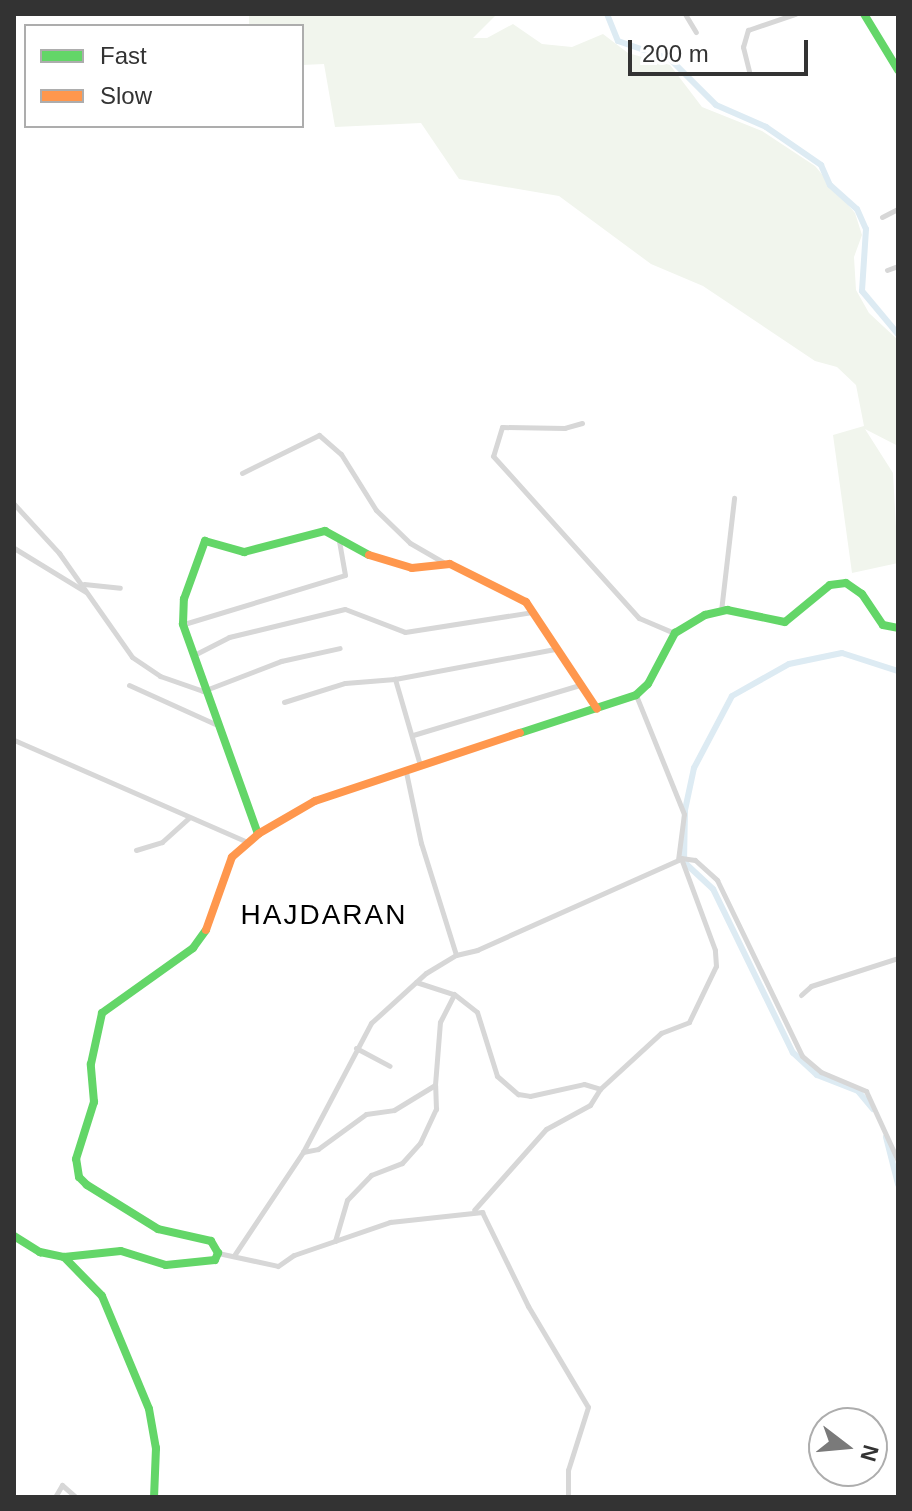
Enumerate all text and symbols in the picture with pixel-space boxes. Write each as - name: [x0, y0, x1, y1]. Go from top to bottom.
- legend: [24, 24, 304, 128]
- scale bar: [632, 24, 812, 74]
- text: 200 m: [642, 40, 709, 67]
- text: Fast: [100, 42, 147, 69]
- text: Slow: [100, 82, 152, 109]
- district label: HAJDARAN: [241, 898, 407, 932]
- north arrow: [808, 1407, 888, 1487]
- text: N: [855, 1442, 884, 1464]

